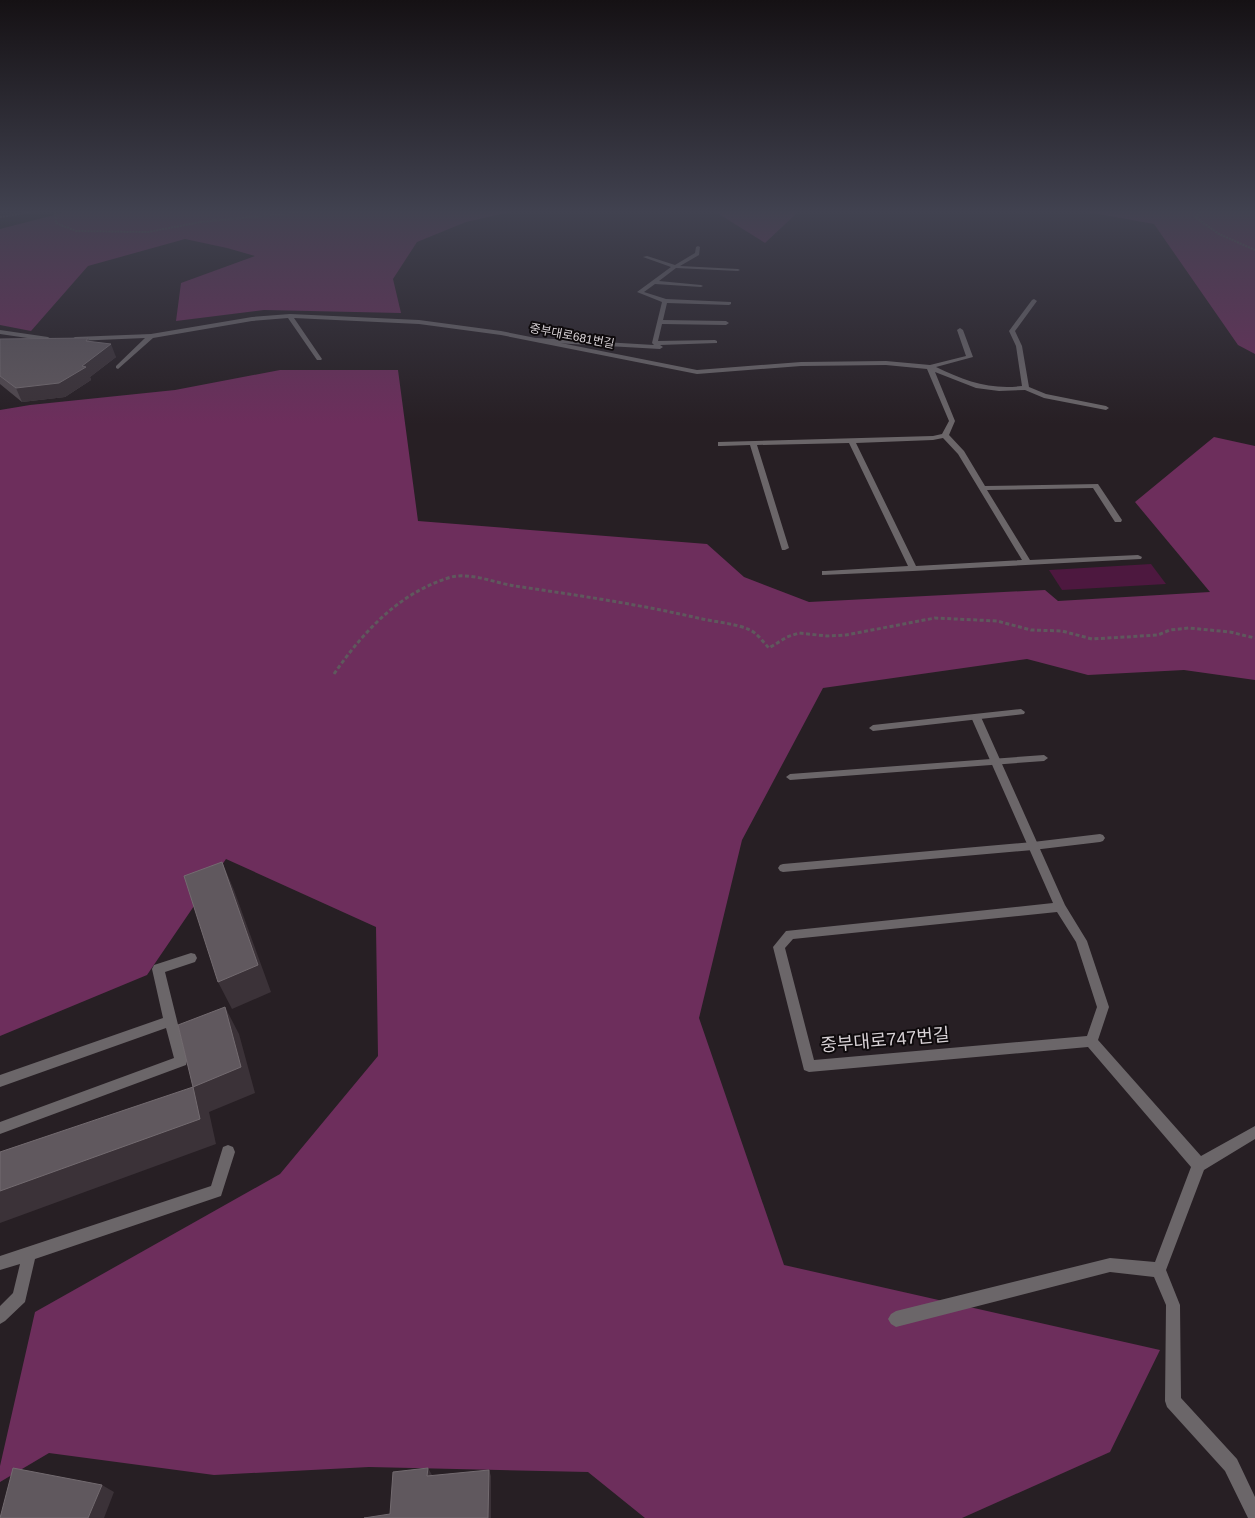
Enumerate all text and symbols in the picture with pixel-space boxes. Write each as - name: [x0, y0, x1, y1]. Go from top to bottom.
- street label: 중부대로681번길: [528, 321, 616, 351]
- street label: 중부대로747번길: [820, 1024, 950, 1056]

